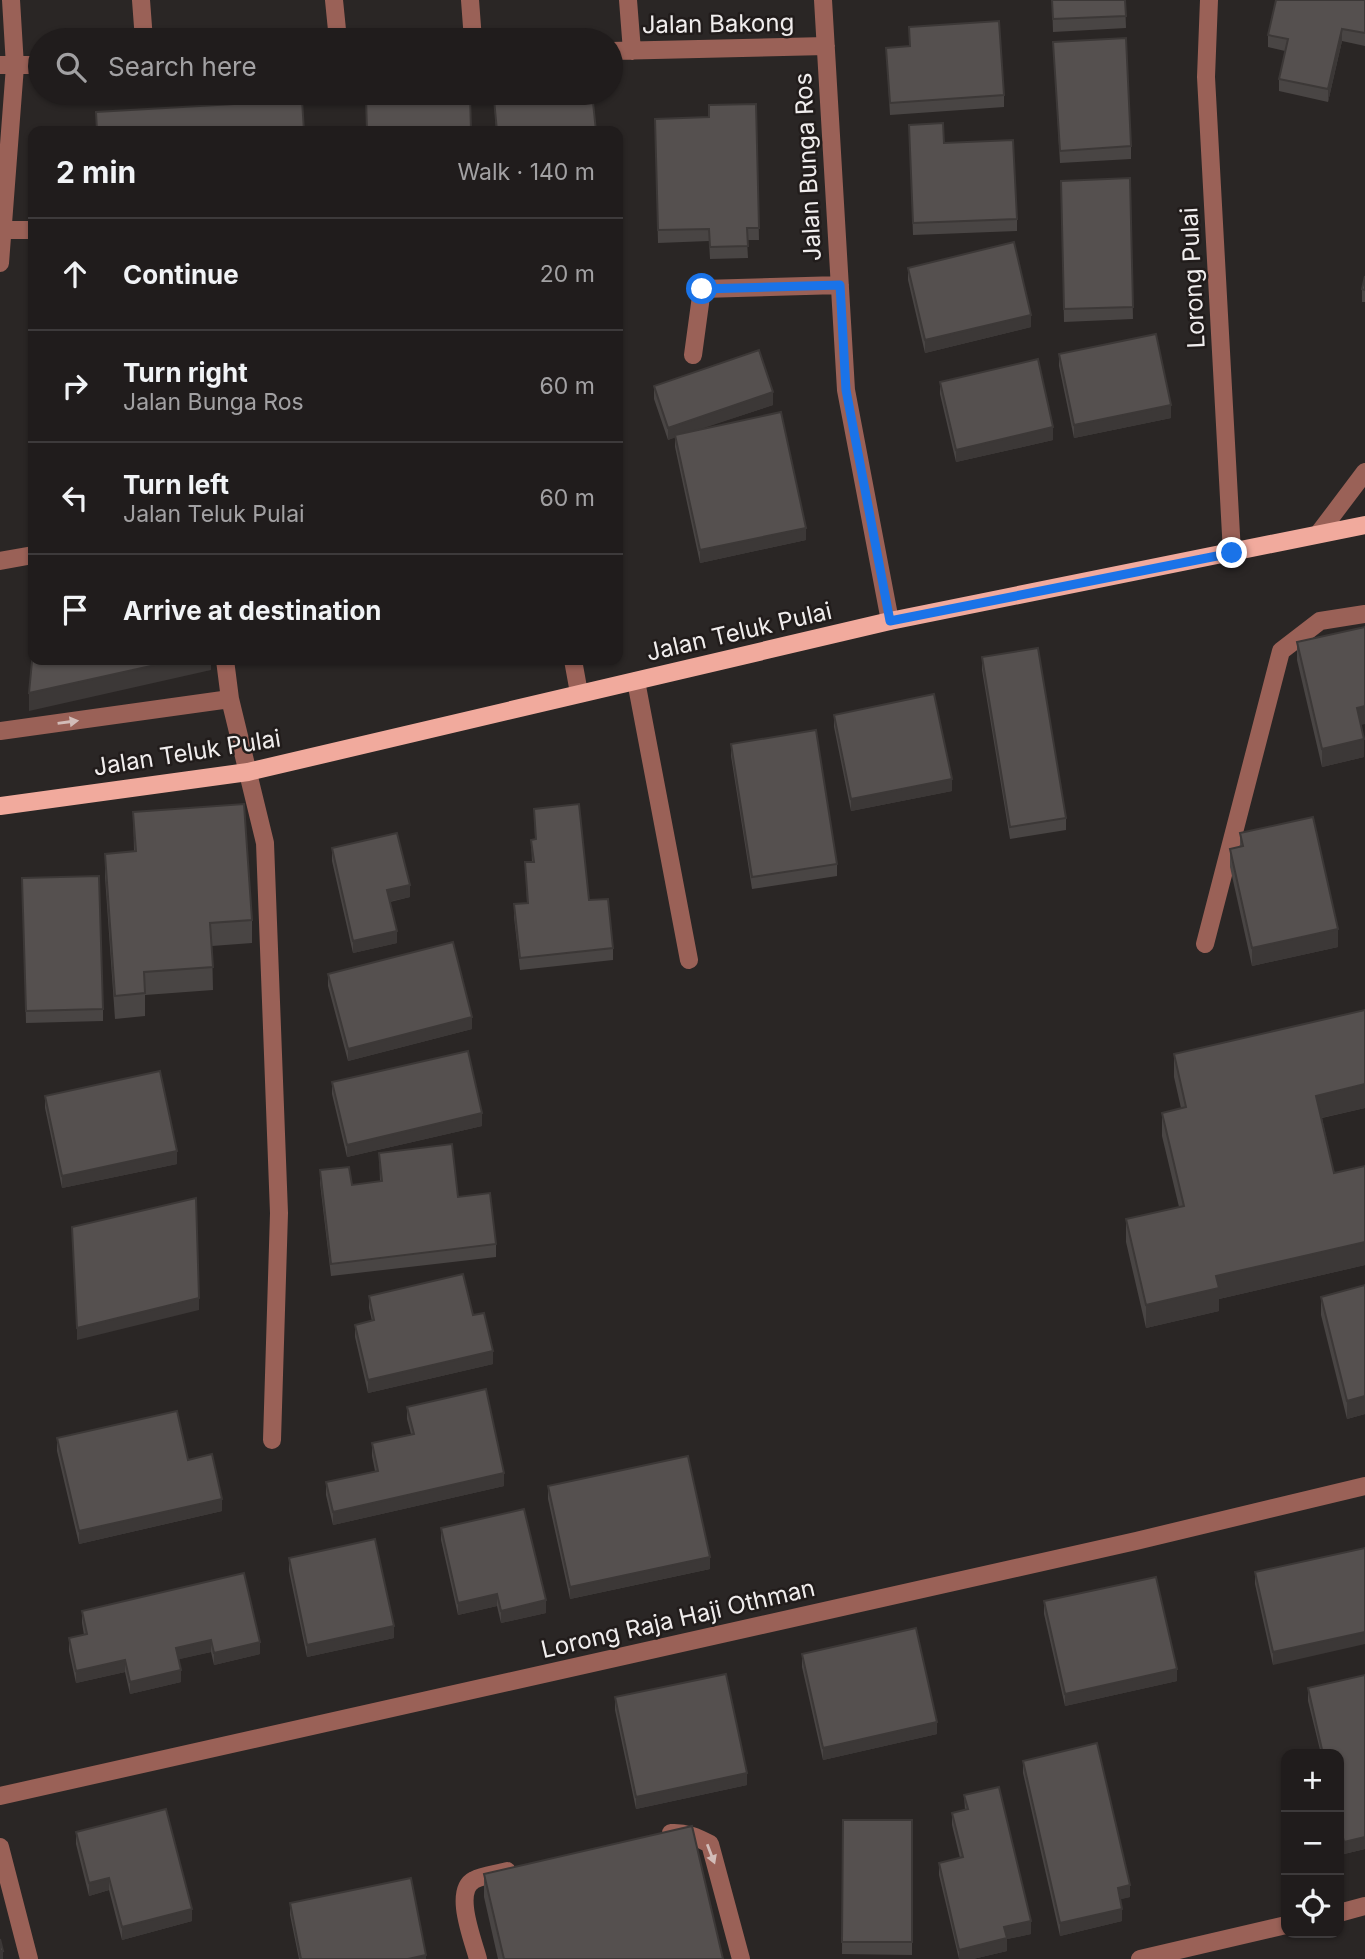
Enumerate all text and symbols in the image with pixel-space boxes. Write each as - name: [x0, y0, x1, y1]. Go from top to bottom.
- street label: Jalan Bakong: [641, 8, 794, 39]
- search box: [28, 28, 623, 105]
- icon: search: [52, 48, 90, 86]
- text: Search here: [108, 51, 257, 82]
- street label: Jalan Bunga Ros: [788, 72, 827, 262]
- text: 2 min: [56, 154, 136, 190]
- text: Walk · 140 m: [457, 158, 595, 186]
- street label: Lorong Pulai: [1174, 207, 1211, 349]
- icon: ahead: [56, 255, 94, 293]
- text: Continue: [123, 259, 239, 290]
- text: 20 m: [540, 260, 595, 288]
- route start: [686, 273, 717, 304]
- text: Turn right: [123, 357, 248, 388]
- icon: right: [56, 367, 94, 405]
- text: 60 m: [540, 372, 595, 400]
- text: Jalan Bunga Ros: [123, 388, 304, 416]
- text: Turn left: [123, 469, 229, 500]
- icon: left: [56, 479, 94, 517]
- text: 60 m: [540, 484, 595, 512]
- text: Jalan Teluk Pulai: [123, 500, 305, 528]
- route end: [1216, 537, 1247, 568]
- icon: arrive: [56, 591, 94, 629]
- text: Arrive at destination: [123, 595, 382, 626]
- street label: Jalan Teluk Pulai: [643, 596, 835, 667]
- one-way arrow: [57, 716, 79, 727]
- street label: Jalan Teluk Pulai: [91, 723, 283, 782]
- street label: Lorong Raja Haji Othman: [538, 1573, 818, 1664]
- map controls: [1281, 1749, 1344, 1938]
- button: +: [1281, 1749, 1344, 1812]
- button: −: [1281, 1812, 1344, 1875]
- one-way arrow: [706, 1844, 717, 1865]
- button: locate: [1281, 1875, 1344, 1938]

